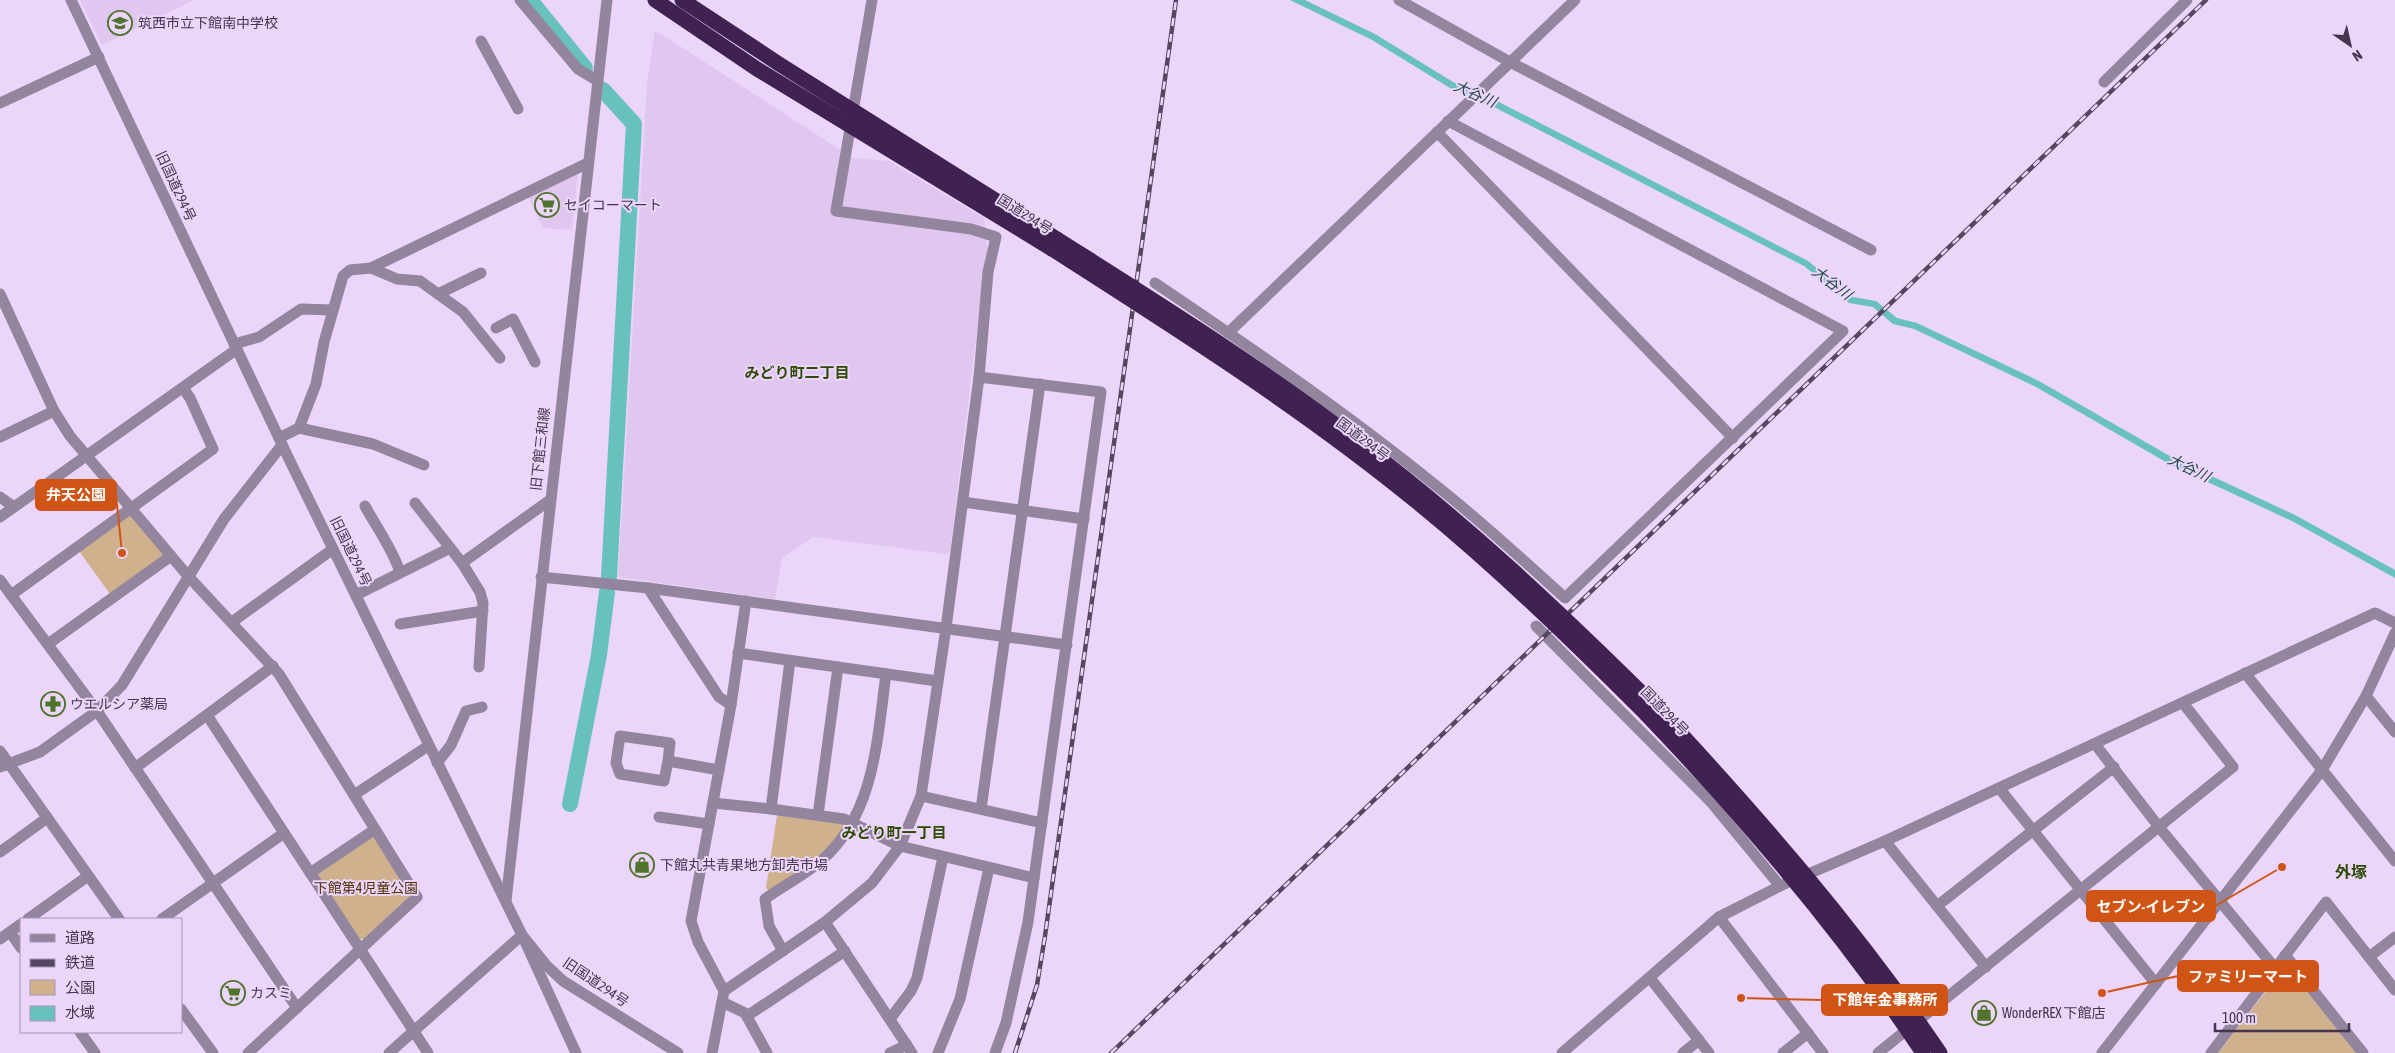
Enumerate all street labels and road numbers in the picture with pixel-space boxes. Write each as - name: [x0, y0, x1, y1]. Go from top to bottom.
- street label: 旧国道294号: [153, 148, 199, 224]
- street label: 国道294号: [995, 191, 1055, 237]
- street label: 旧下館三和線: [528, 406, 552, 492]
- street label: 国道294号: [1334, 414, 1392, 464]
- street label: 旧国道294号: [327, 513, 375, 589]
- street label: 国道294号: [1638, 683, 1692, 739]
- street label: 旧国道294号: [560, 954, 632, 1010]

